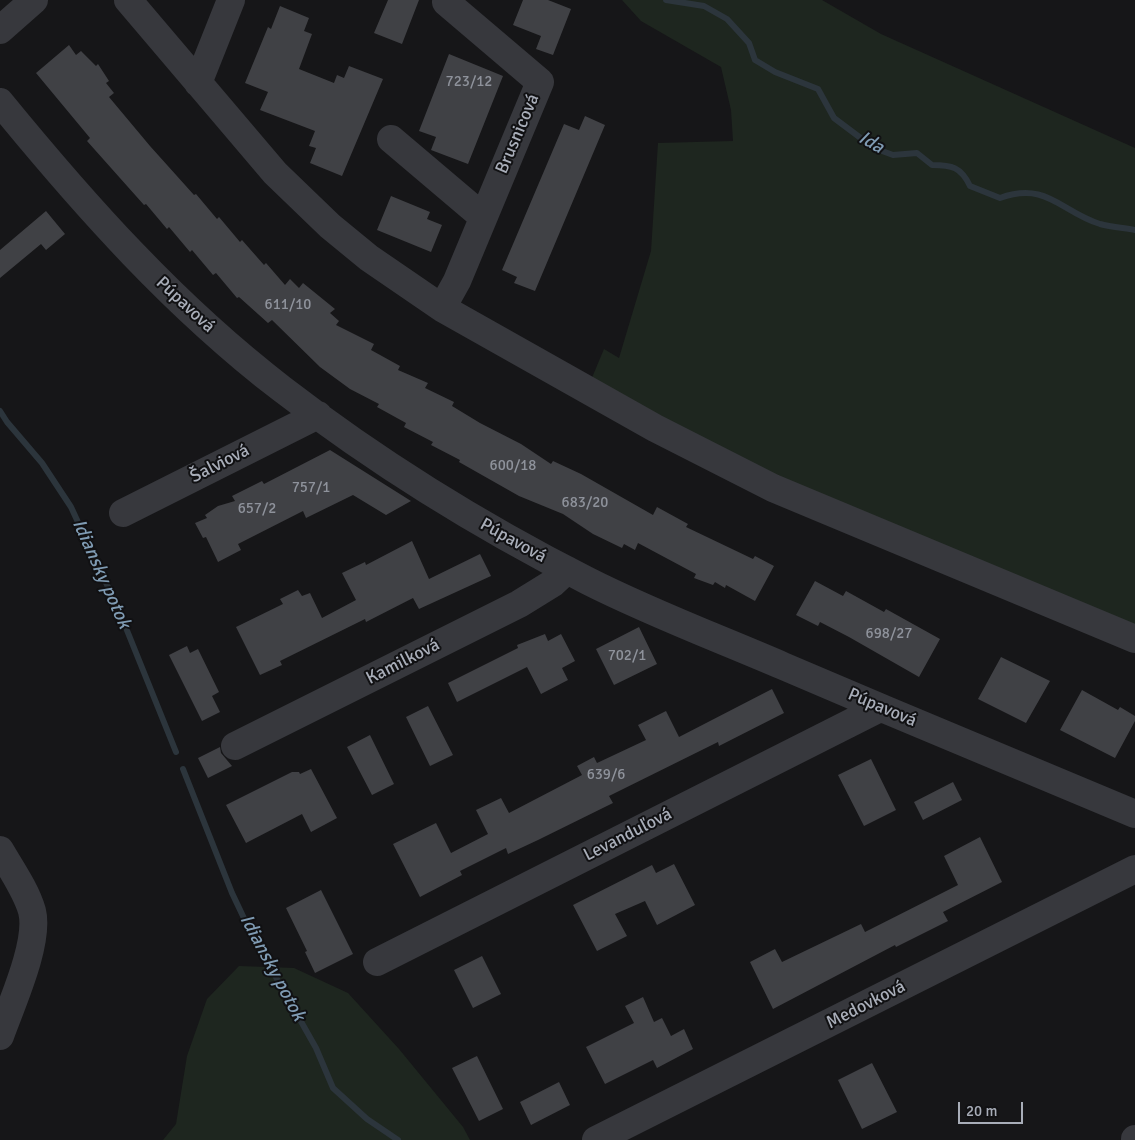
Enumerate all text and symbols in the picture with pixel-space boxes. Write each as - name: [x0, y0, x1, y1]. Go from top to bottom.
- house number: 723/12: [446, 73, 492, 91]
- street label: Brusnicová: [492, 91, 544, 177]
- water label: Ida: [854, 127, 888, 159]
- street label: Púpavová: [151, 272, 219, 338]
- house number: 611/10: [265, 296, 311, 314]
- street label: Šalviová: [187, 440, 253, 488]
- house number: 600/18: [490, 457, 536, 475]
- house number: 757/1: [292, 479, 330, 497]
- house number: 683/20: [562, 494, 608, 512]
- house number: 657/2: [238, 500, 276, 518]
- street label: Púpavová: [476, 514, 550, 568]
- water label: Idiansky potok: [67, 516, 135, 632]
- house number: 698/27: [866, 625, 912, 643]
- street label: Kamilková: [363, 634, 443, 690]
- house number: 702/1: [608, 647, 646, 665]
- street label: Púpavová: [844, 684, 920, 732]
- house number: 639/6: [587, 766, 625, 784]
- street label: Levanduľová: [580, 804, 676, 866]
- water label: Idiansky potok: [234, 911, 310, 1025]
- street label: Medovková: [823, 976, 909, 1034]
- scale bar: [960, 1092, 1025, 1124]
- text: 20 m: [966, 1102, 997, 1120]

